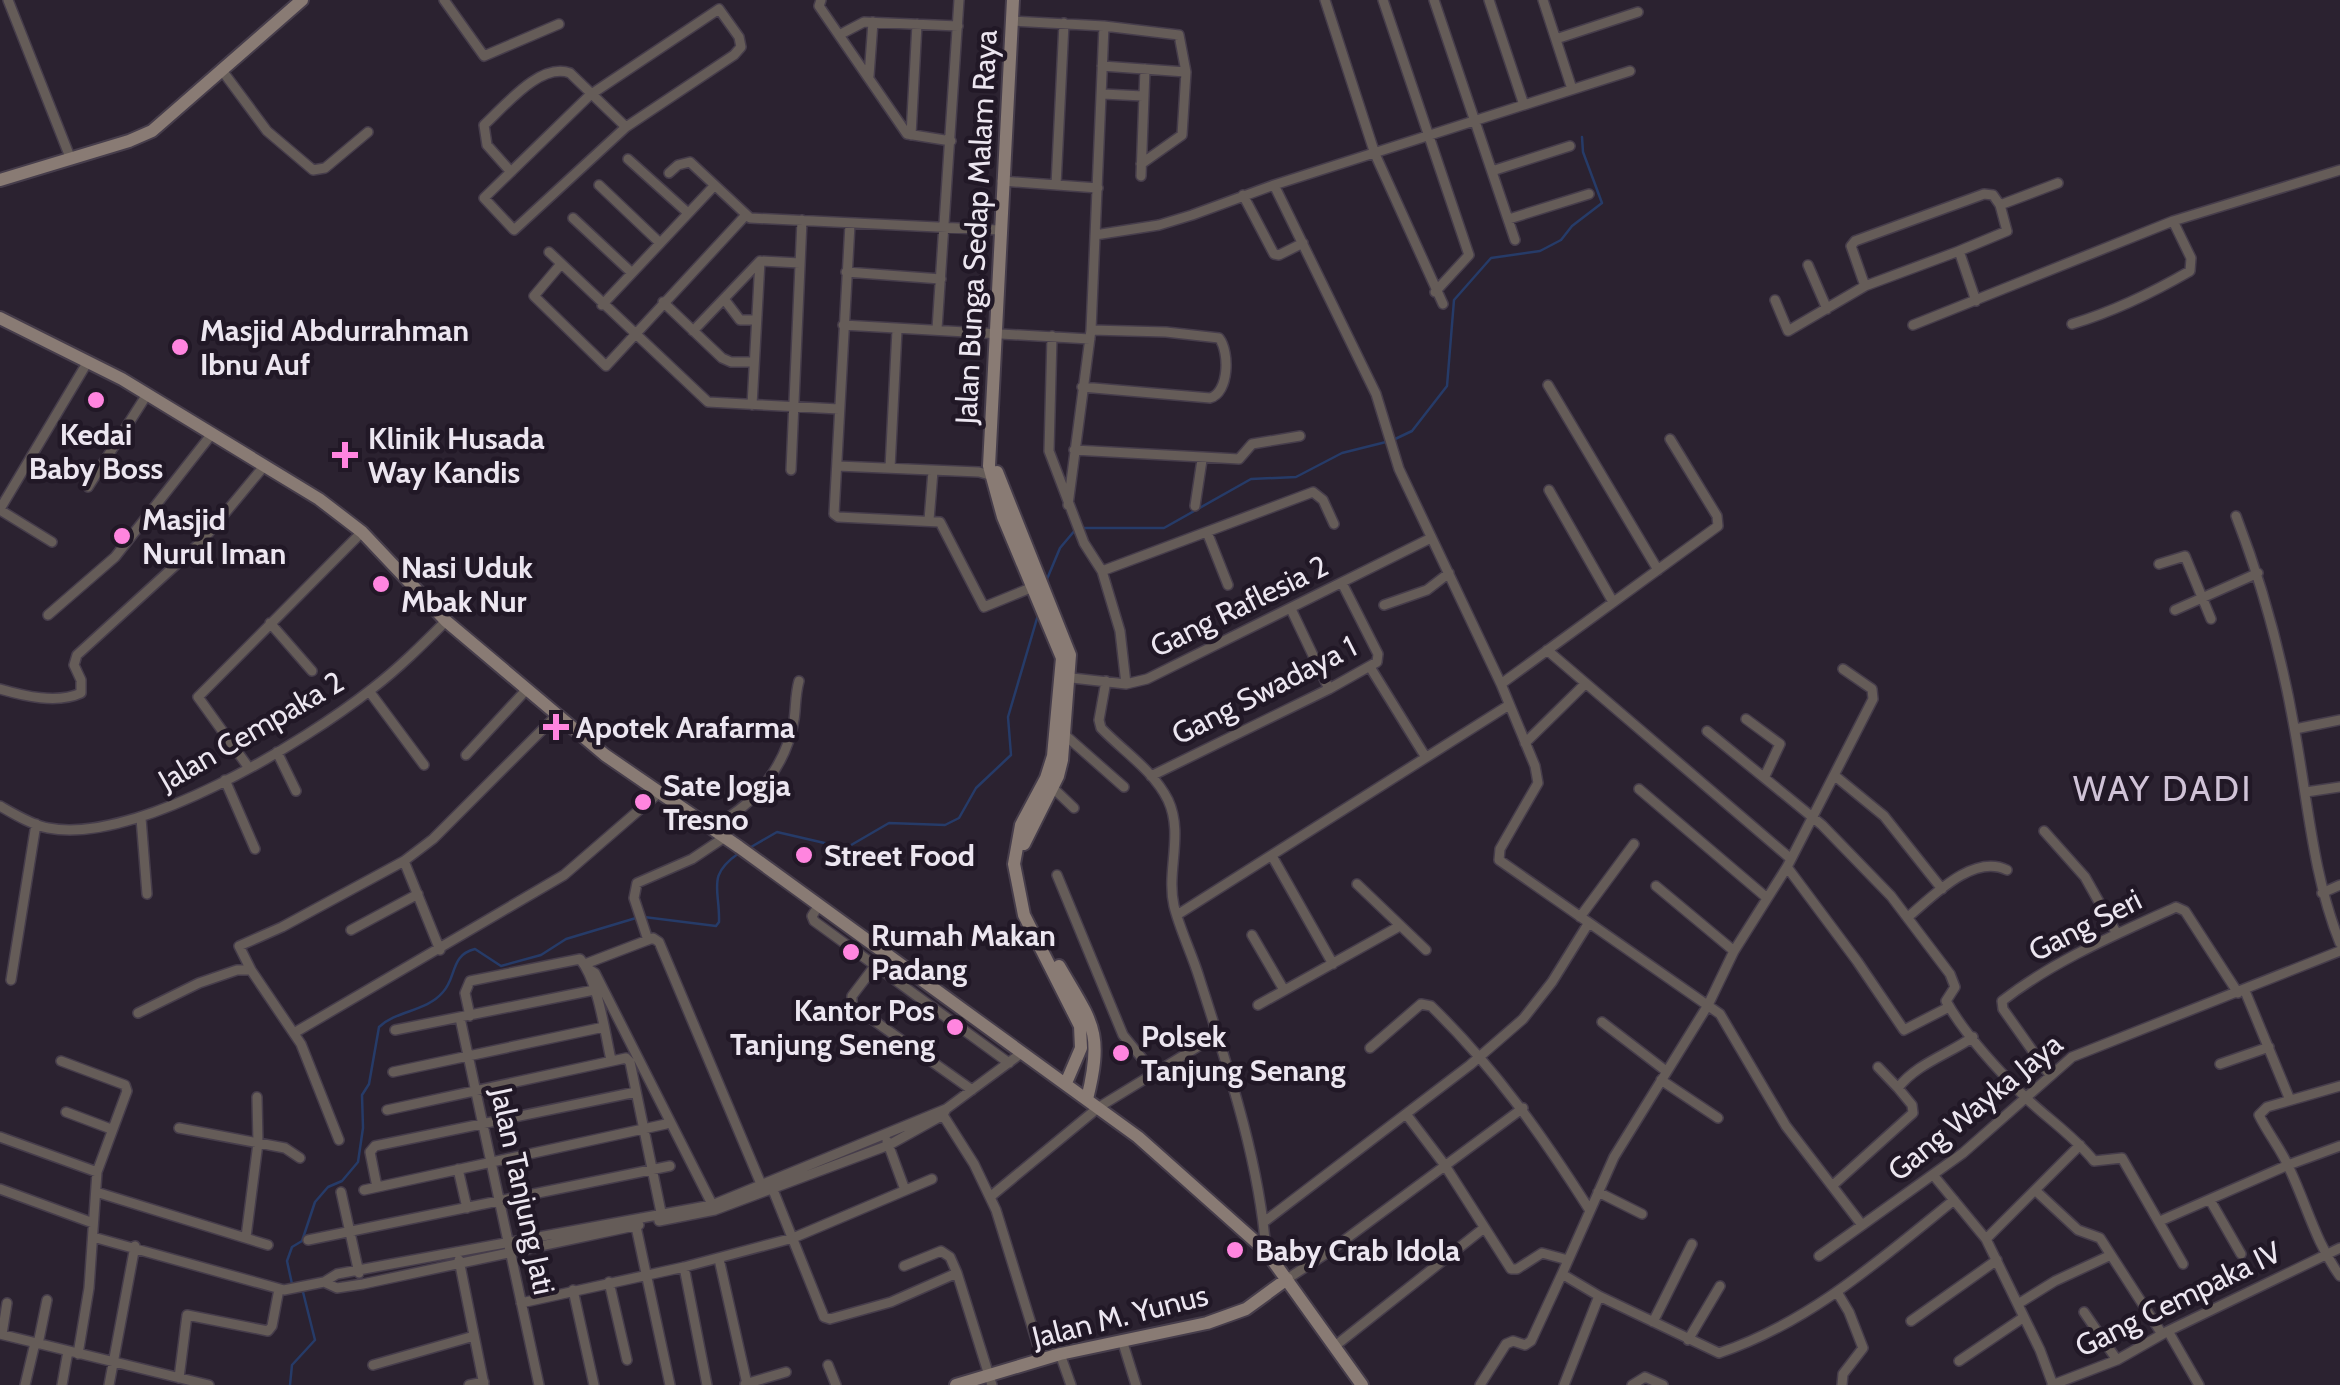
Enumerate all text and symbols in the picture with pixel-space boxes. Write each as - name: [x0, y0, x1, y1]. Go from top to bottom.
- street label: Jalan Bunga Sedap Malam Raya: [947, 28, 1005, 426]
- place label: Masjid Abdurrahman Ibnu Auf: [200, 312, 469, 383]
- marker: Masjid Abdurrahman Ibnu Auf: [169, 336, 191, 358]
- marker: Kedai Baby Boss: [85, 389, 107, 411]
- place label: Kedai Baby Boss: [29, 416, 163, 487]
- place label: Klinik Husada Way Kandis: [368, 420, 545, 491]
- marker: Klinik Husada Way Kandis: [332, 442, 358, 468]
- place label: Masjid Nurul Iman: [142, 501, 286, 572]
- marker: Masjid Nurul Iman: [111, 525, 133, 547]
- street label: Gang Raflesia 2: [1144, 547, 1334, 665]
- place label: Nasi Uduk Mbak Nur: [401, 549, 533, 620]
- marker: Nasi Uduk Mbak Nur: [370, 573, 392, 595]
- street label: Gang Swadaya 1: [1165, 628, 1363, 752]
- street label: Jalan Cempaka 2: [151, 663, 350, 799]
- place label: Apotek Arafarma: [576, 709, 795, 746]
- marker: Apotek Arafarma: [545, 716, 567, 738]
- place label: Sate Jogja Tresno: [663, 767, 791, 838]
- district label: WAY DADI: [2073, 767, 2253, 810]
- marker: Sate Jogja Tresno: [632, 791, 654, 813]
- place label: Street Food: [824, 837, 975, 874]
- marker: Street Food: [793, 844, 815, 866]
- street label: Gang Seri: [2022, 881, 2148, 969]
- place label: Rumah Makan Padang: [871, 917, 1056, 988]
- marker: Rumah Makan Padang: [840, 941, 862, 963]
- place label: Kantor Pos Tanjung Seneng: [730, 992, 935, 1063]
- marker: Kantor Pos Tanjung Seneng: [944, 1016, 966, 1038]
- place label: Polsek Tanjung Senang: [1141, 1018, 1346, 1089]
- street label: Gang Wayka Jaya: [1880, 1025, 2070, 1189]
- marker: Polsek Tanjung Senang: [1110, 1042, 1132, 1064]
- street label: Jalan Tanjung Jati: [483, 1083, 563, 1298]
- place label: Baby Crab Idola: [1255, 1232, 1460, 1269]
- street label: Gang Cempaka IV: [2069, 1233, 2288, 1365]
- marker: Baby Crab Idola: [1224, 1239, 1246, 1261]
- street label: Jalan M. Yunus: [1027, 1276, 1212, 1356]

